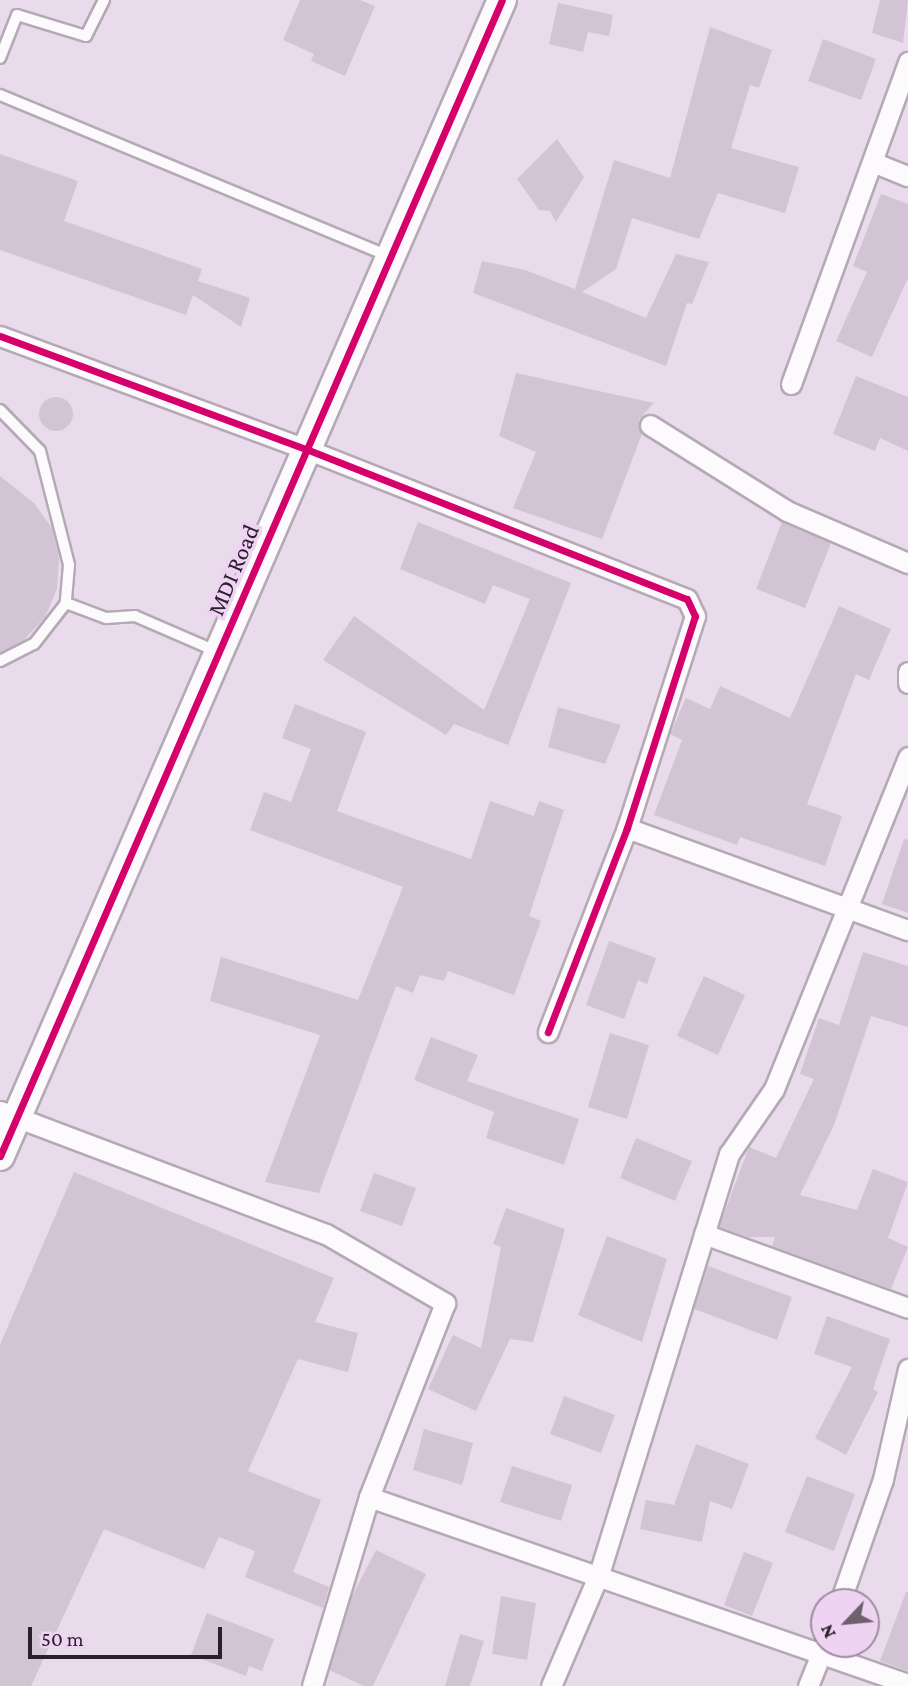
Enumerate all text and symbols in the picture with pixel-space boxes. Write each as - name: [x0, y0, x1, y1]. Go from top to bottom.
- street label: MDI Road: [201, 520, 265, 620]
- north arrow: [810, 1588, 880, 1658]
- scale bar: [32, 1612, 226, 1656]
- text: N: [815, 1621, 840, 1642]
- text: 50 m: [41, 1627, 84, 1651]

